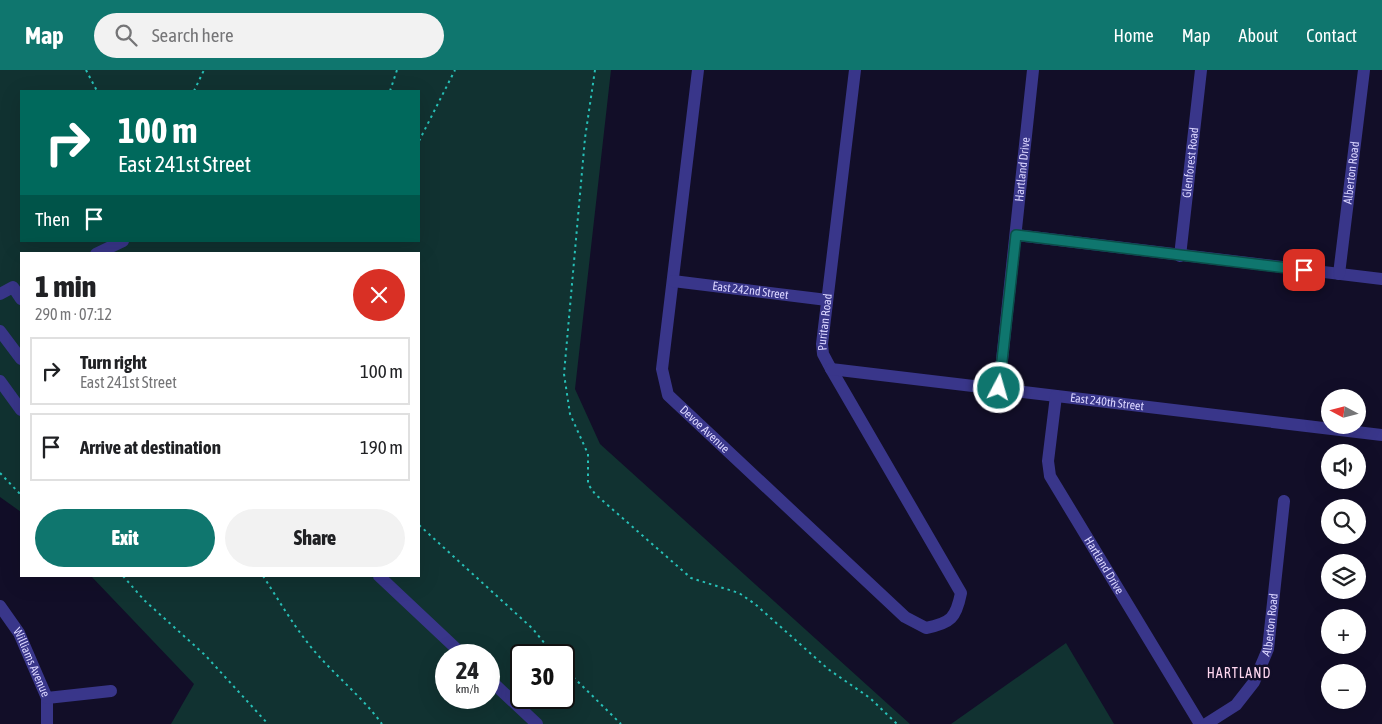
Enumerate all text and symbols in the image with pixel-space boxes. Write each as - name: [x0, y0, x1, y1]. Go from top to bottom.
- search box: [94, 13, 444, 58]
- icon: search: [112, 21, 140, 49]
- text: Map: [25, 22, 64, 49]
- text: Search here: [152, 24, 234, 46]
- text: Home: [1114, 25, 1154, 46]
- text: Map: [1182, 25, 1211, 46]
- text: About: [1239, 25, 1278, 46]
- text: Contact: [1306, 25, 1357, 46]
- icon: right: [35, 110, 100, 175]
- text: 100 m: [118, 110, 197, 150]
- street label: Glenforest Road: [1180, 127, 1201, 199]
- street label: Hartland Drive: [1012, 136, 1033, 202]
- street label: Alberton Road: [1341, 141, 1362, 205]
- text: East 241st Street: [118, 151, 251, 177]
- icon: arrive: [80, 205, 108, 233]
- text: Then: [35, 208, 70, 230]
- pin: [1283, 249, 1325, 291]
- icon: arrive: [1290, 256, 1318, 284]
- text: 1 min: [35, 269, 96, 303]
- button: close: [353, 269, 405, 321]
- street label: East 242nd Street: [712, 279, 790, 302]
- street label: Puritan Road: [815, 293, 835, 351]
- text: 290 m · 07:12: [35, 305, 112, 323]
- text: Turn right: [80, 351, 147, 373]
- icon: right: [37, 357, 65, 385]
- text: 100 m: [360, 360, 403, 382]
- position arrow: [972, 361, 1024, 413]
- text: East 241st Street: [80, 373, 177, 391]
- north arrow: [1321, 389, 1366, 434]
- map controls: [1321, 389, 1366, 709]
- street label: East 240th Street: [1069, 391, 1145, 413]
- street label: Devoe Avenue: [677, 403, 732, 456]
- icon: arrive: [37, 433, 65, 461]
- text: Arrive at destination: [80, 436, 221, 458]
- text: 190 m: [360, 436, 403, 458]
- button: sound: [1321, 444, 1366, 489]
- button: search: [1321, 499, 1366, 544]
- button: Exit: [35, 509, 215, 567]
- button: Share: [225, 509, 405, 567]
- street label: Hartland Drive: [1081, 534, 1127, 597]
- button: layers: [1321, 554, 1366, 599]
- street label: Alberton Road: [1259, 593, 1281, 658]
- button: +: [1321, 609, 1366, 654]
- street label: Williams Avenue: [10, 625, 53, 699]
- speed limit sign: 30: [510, 644, 575, 709]
- text: 24: [456, 656, 479, 684]
- button: −: [1321, 664, 1366, 709]
- district label: HARTLAND: [1207, 665, 1271, 681]
- text: km/h: [456, 682, 479, 696]

